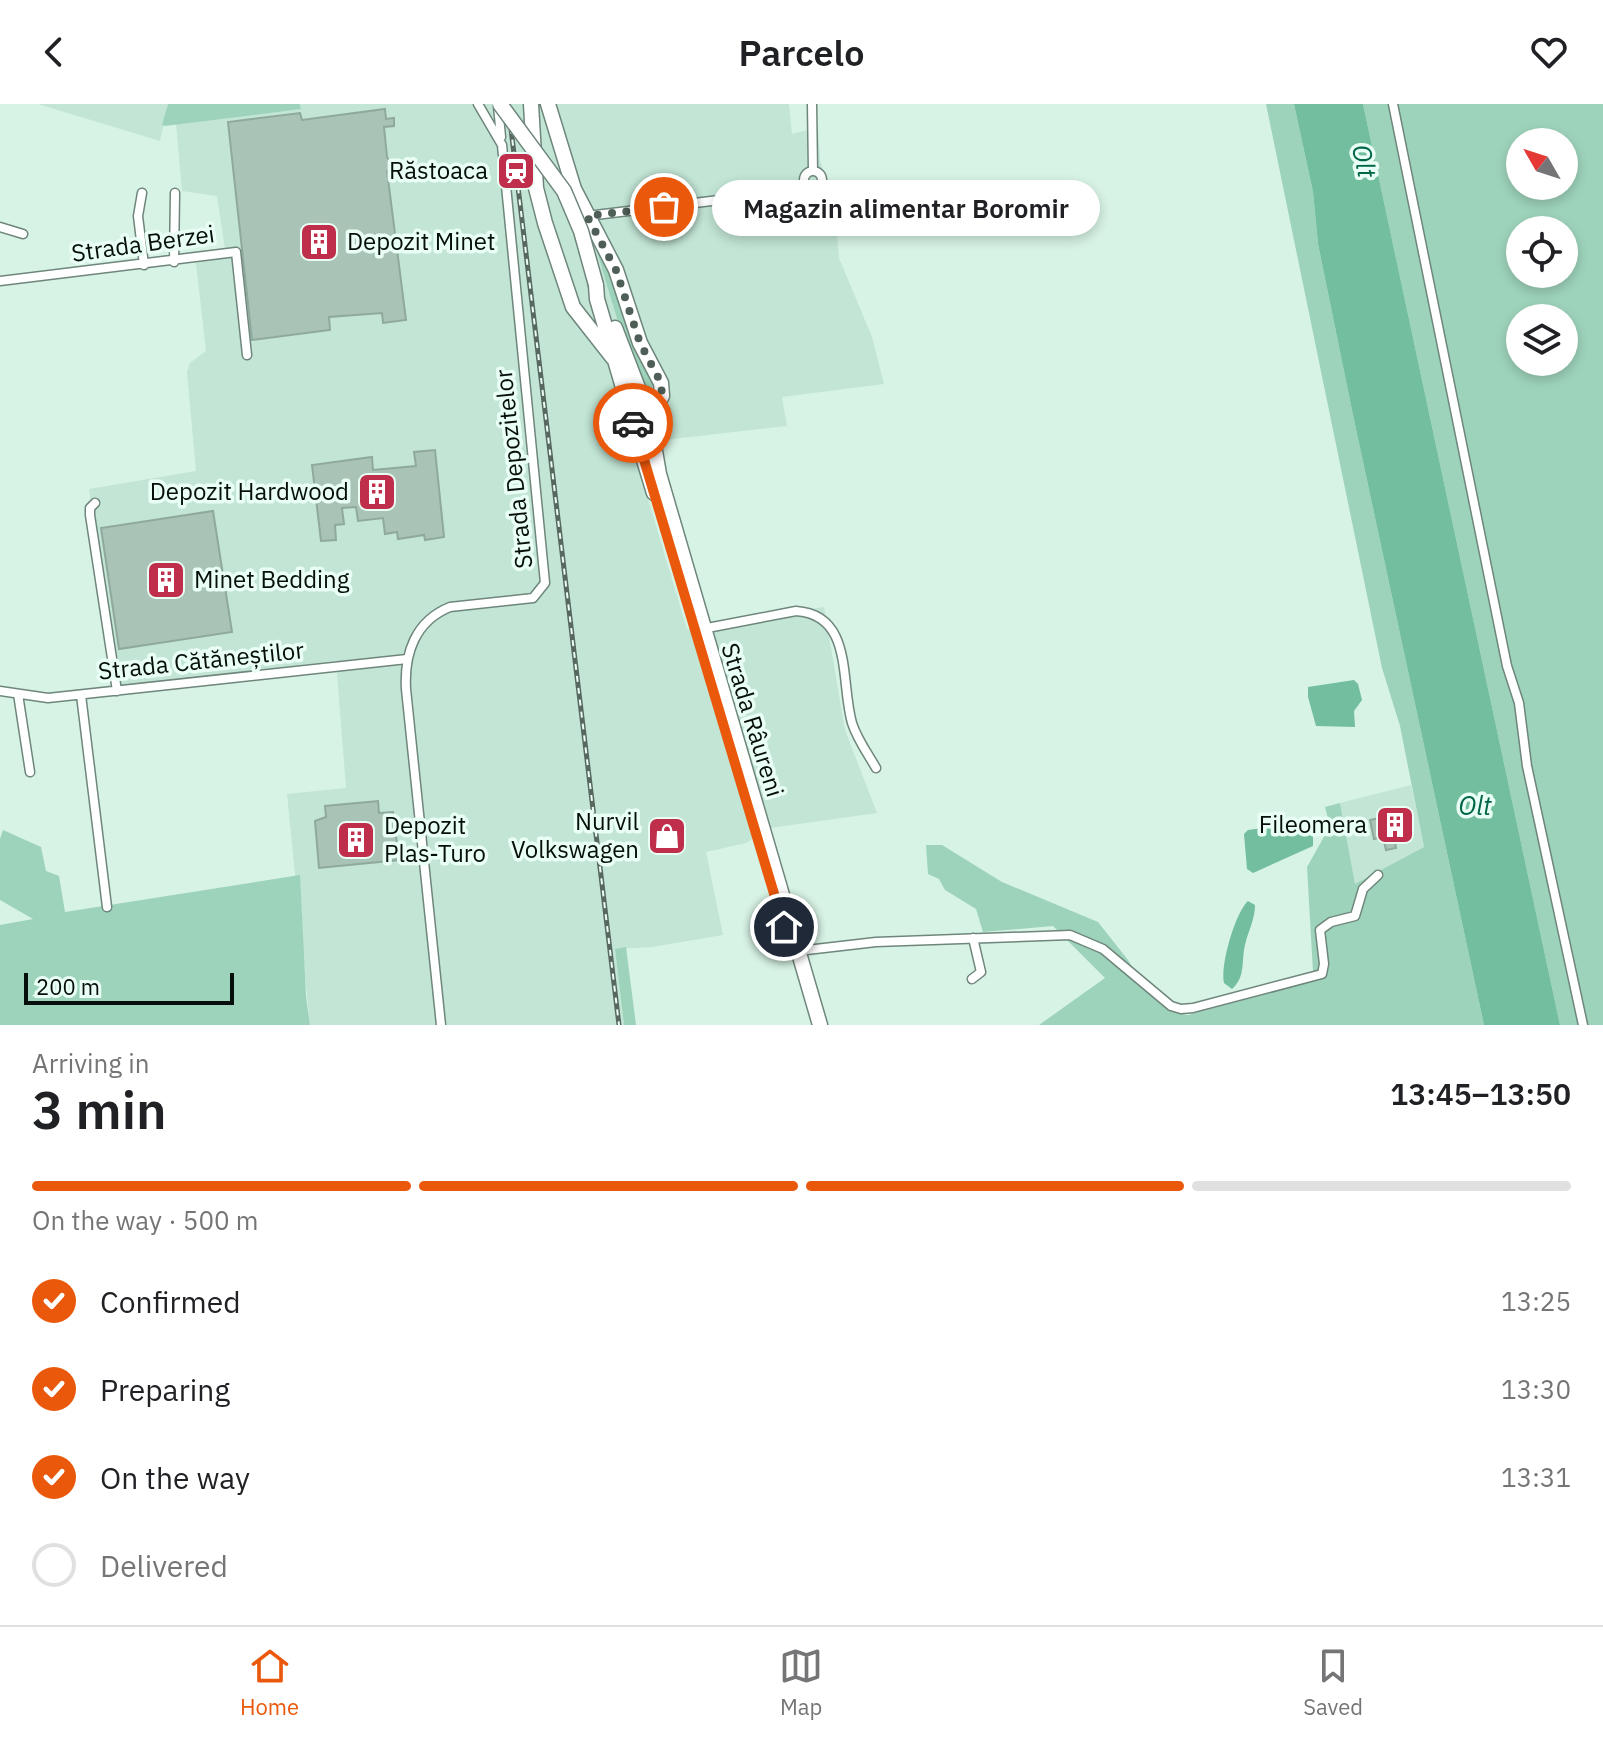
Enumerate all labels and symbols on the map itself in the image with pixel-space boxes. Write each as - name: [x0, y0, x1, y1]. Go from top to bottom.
- north arrow: [1506, 128, 1578, 200]
- water label: Olt: [1345, 141, 1385, 181]
- station icon: Răstoaca: [495, 150, 537, 192]
- place label: Răstoaca: [389, 154, 488, 186]
- pin: [630, 173, 698, 241]
- callout: Magazin alimentar Boromir: [712, 179, 1100, 235]
- street label: Strada Berzei: [69, 217, 216, 269]
- building icon: Depozit Minet: [298, 221, 340, 263]
- place label: Depozit Minet: [347, 225, 495, 257]
- street label: Strada Depozitelor: [487, 368, 539, 570]
- courier: [593, 383, 673, 463]
- building icon: Depozit Hardwood: [356, 471, 398, 513]
- place label: Depozit Hardwood: [150, 475, 349, 507]
- building icon: Minet Bedding: [145, 559, 187, 601]
- place label: Minet Bedding: [194, 563, 350, 595]
- street label: Strada Cătăneștilor: [96, 633, 306, 687]
- street label: Strada Râureni: [714, 639, 792, 801]
- water label: Olt: [1459, 788, 1492, 822]
- building icon: Fileomera: [1374, 804, 1416, 846]
- place label: Nurvil Volkswagen: [511, 805, 639, 865]
- place label: Fileomera: [1259, 808, 1367, 840]
- place label: Depozit Plas-Turo: [384, 809, 486, 869]
- shop icon: Nurvil Volkswagen: [646, 815, 688, 857]
- building icon: Depozit Plas-Turo: [335, 819, 377, 861]
- pin: [750, 893, 818, 961]
- scale bar: [24, 969, 234, 1005]

